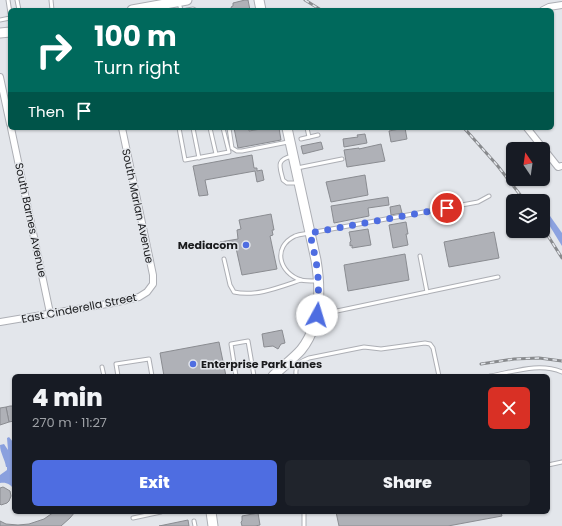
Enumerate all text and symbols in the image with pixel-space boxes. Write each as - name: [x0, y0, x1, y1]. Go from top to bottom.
- text: 100 m: [94, 17, 177, 56]
- icon: right: [28, 24, 80, 76]
- text: Turn right: [94, 55, 180, 80]
- icon: arrive: [73, 100, 95, 122]
- text: Then: [28, 101, 65, 122]
- north arrow: [506, 142, 550, 186]
- map controls: [506, 142, 550, 238]
- street label: South Marlan Avenue: [118, 147, 158, 265]
- street label: South Barnes Avenue: [11, 161, 51, 279]
- pin: [430, 191, 464, 225]
- button: layers: [506, 194, 550, 238]
- icon: arrive: [436, 197, 458, 219]
- place label: Mediacom: [178, 237, 238, 253]
- marker: Mediacom: [241, 240, 251, 250]
- street label: East Cinderella Street: [20, 289, 138, 327]
- position arrow: [296, 294, 338, 336]
- place label: Enterprise Park Lanes: [201, 356, 322, 372]
- marker: Enterprise Park Lanes: [188, 359, 198, 369]
- text: 4 min: [32, 381, 103, 414]
- button: close: [488, 387, 530, 429]
- text: 270 m · 11:27: [32, 413, 107, 432]
- button: Exit: [32, 460, 277, 506]
- button: Share: [285, 460, 530, 506]

